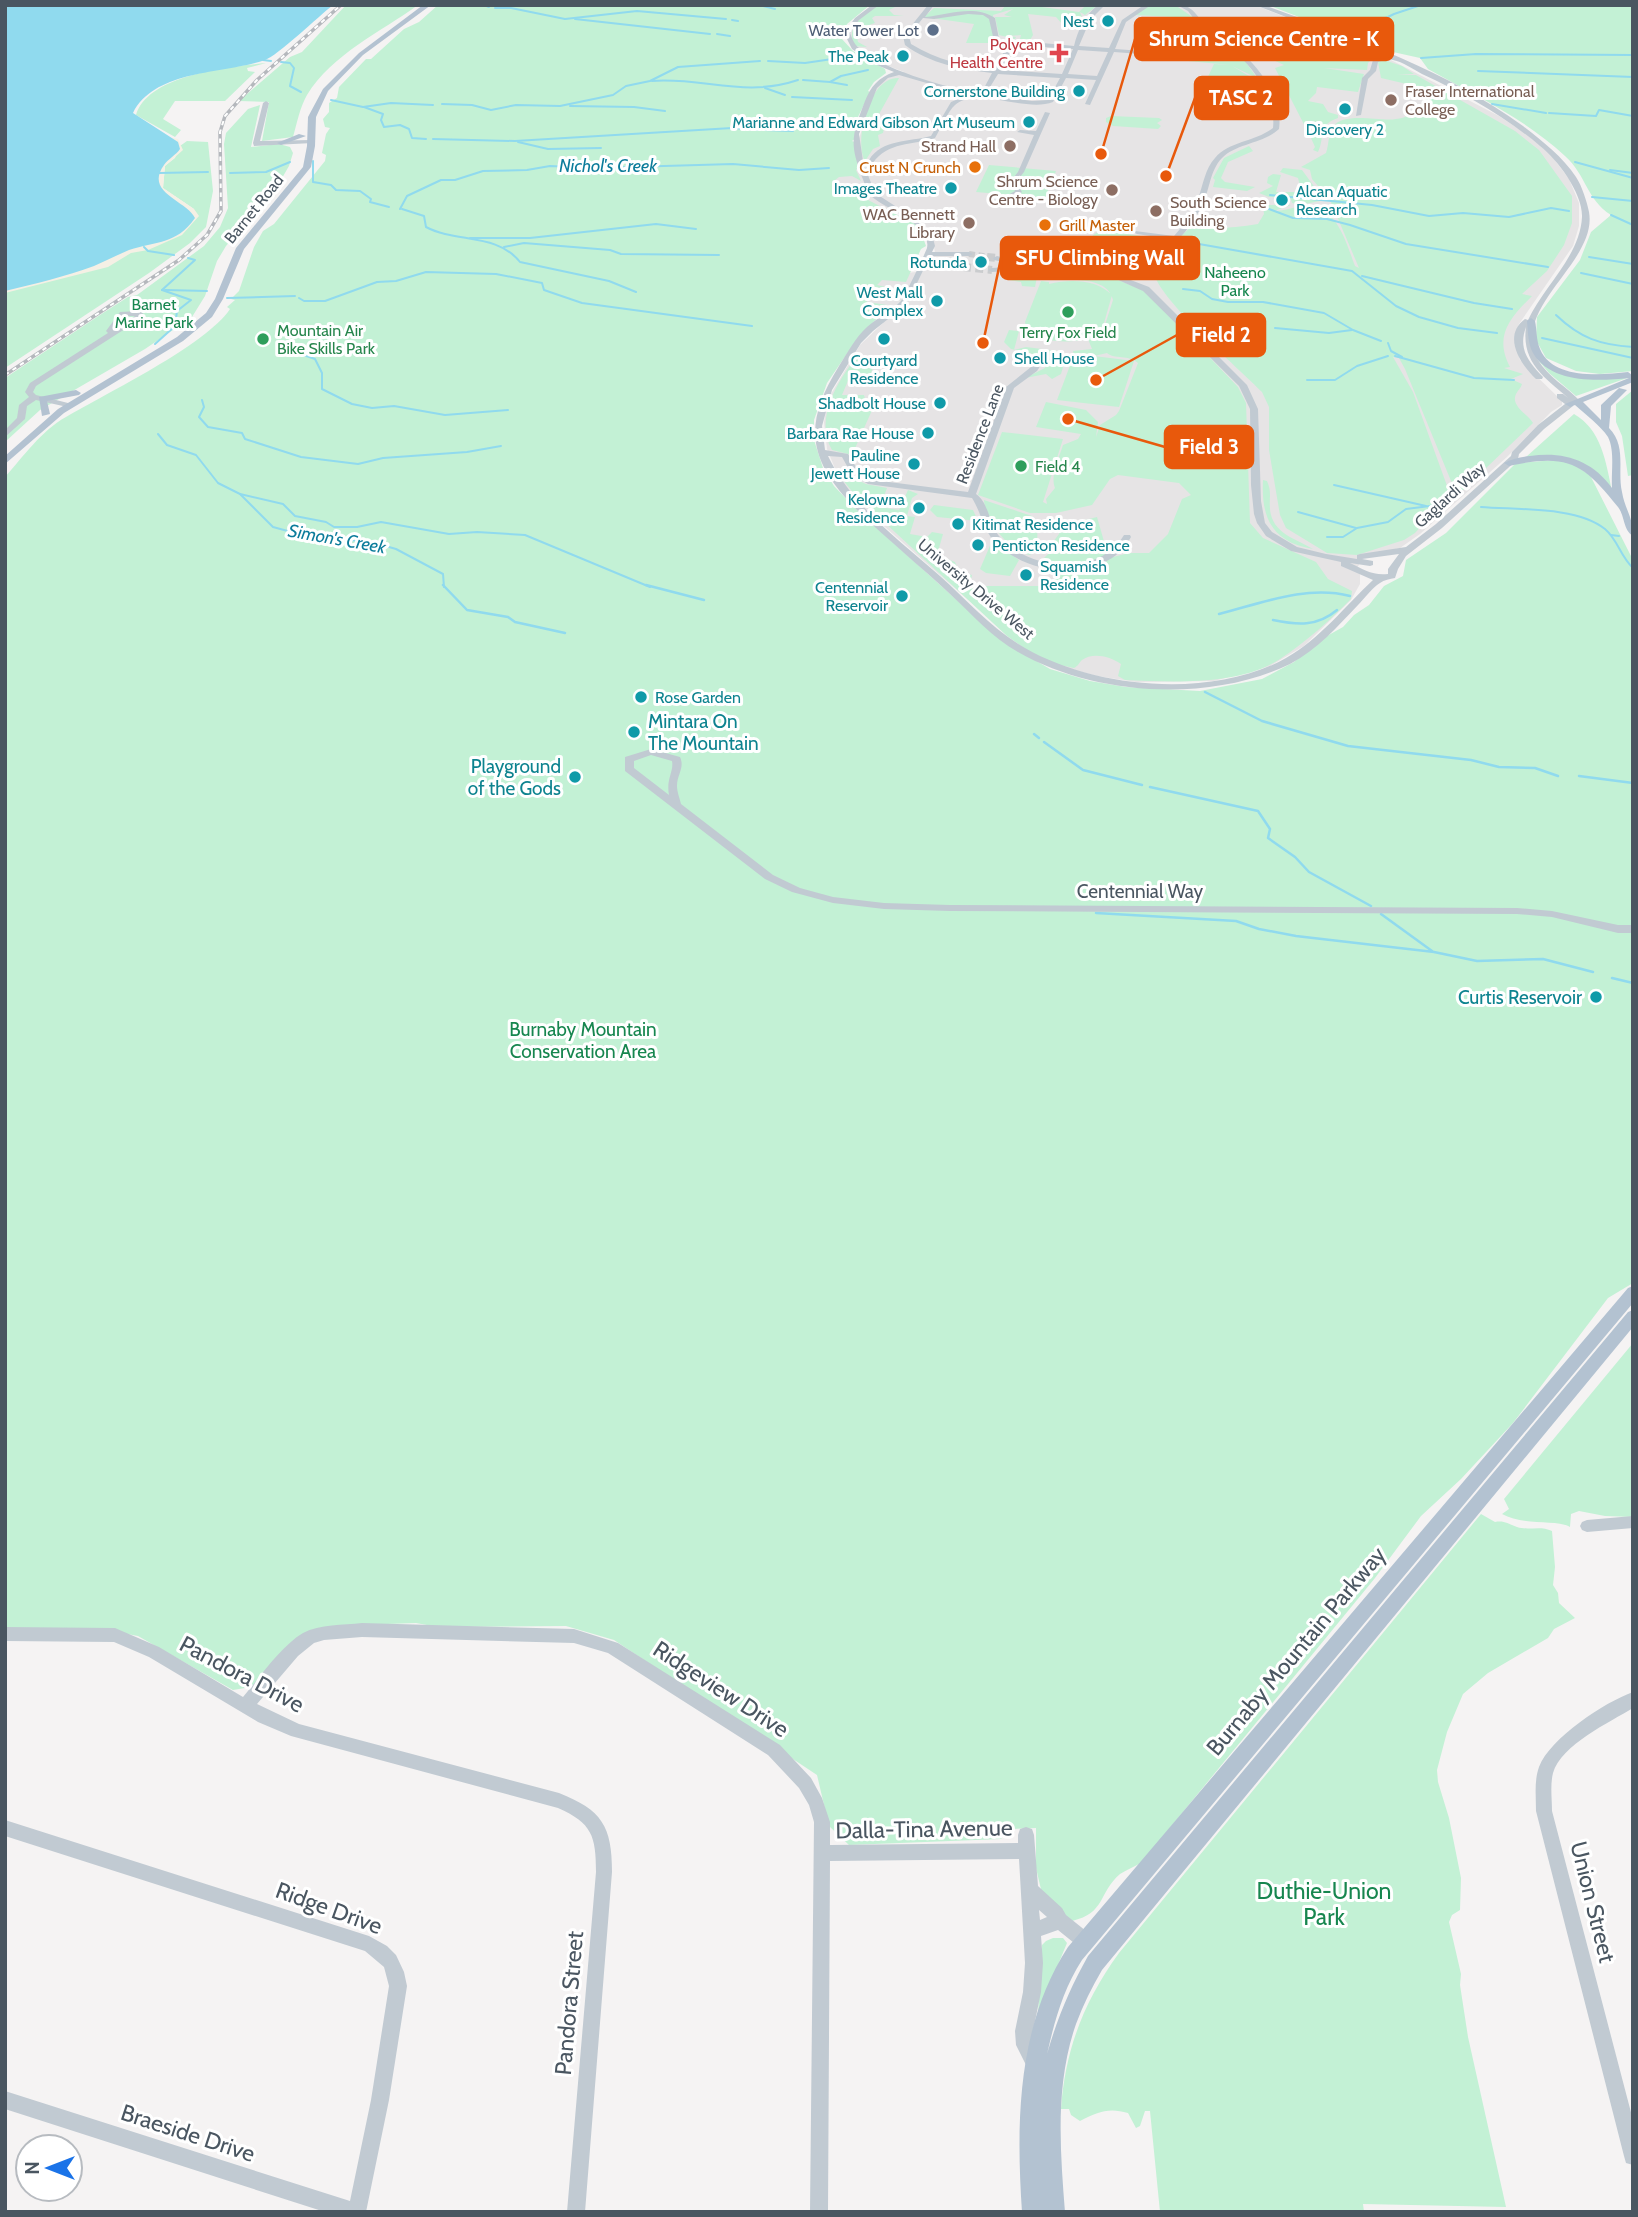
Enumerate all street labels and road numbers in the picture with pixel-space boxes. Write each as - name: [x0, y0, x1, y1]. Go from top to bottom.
- street label: Barnet Road: [220, 171, 288, 247]
- street label: Residence Lane: [952, 381, 1008, 487]
- street label: Gaglardi Way: [1411, 458, 1489, 532]
- street label: University Drive West: [914, 535, 1038, 644]
- street label: Centennial Way: [1077, 880, 1204, 903]
- street label: Burnaby Mountain Parkway: [1200, 1541, 1392, 1761]
- street label: Pandora Drive: [175, 1629, 309, 1719]
- street label: Ridgeview Drive: [648, 1635, 794, 1743]
- street label: Dalla-Tina Avenue: [835, 1813, 1013, 1845]
- street label: Union Street: [1564, 1839, 1622, 1966]
- street label: Ridge Drive: [272, 1876, 386, 1940]
- street label: Pandora Street: [549, 1930, 589, 2076]
- street label: Braeside Drive: [117, 2098, 259, 2168]

